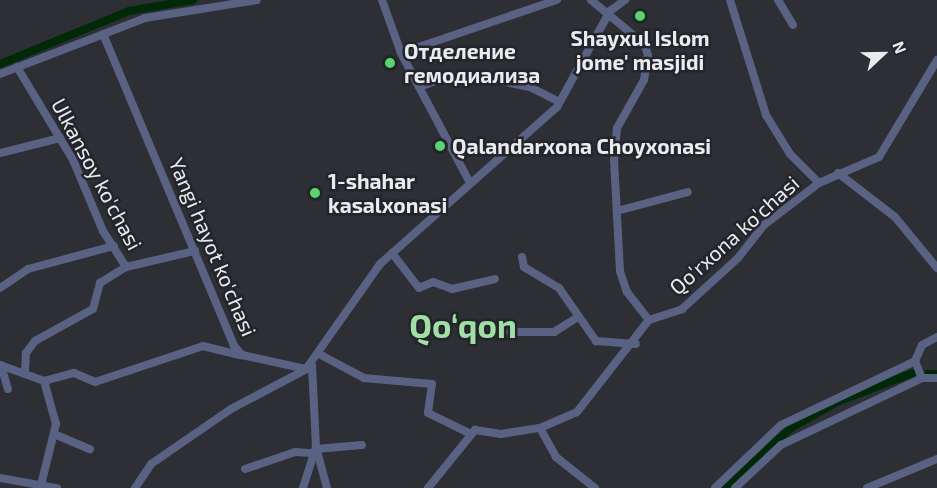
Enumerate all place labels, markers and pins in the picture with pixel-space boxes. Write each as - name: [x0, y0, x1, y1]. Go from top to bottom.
- marker: Shayxul Islom jome' masjidi: [633, 9, 647, 23]
- place label: Shayxul Islom jome' masjidi: [570, 25, 710, 75]
- place label: Отделение гемодиализа: [404, 38, 540, 88]
- marker: Отделение гемодиализа: [381, 54, 399, 72]
- place label: Qalandarxona Choyxonasi: [452, 133, 711, 159]
- marker: Qalandarxona Choyxonasi: [433, 139, 447, 153]
- place label: 1-shahar kasalxonasi: [328, 168, 447, 218]
- marker: 1-shahar kasalxonasi: [306, 184, 324, 202]

